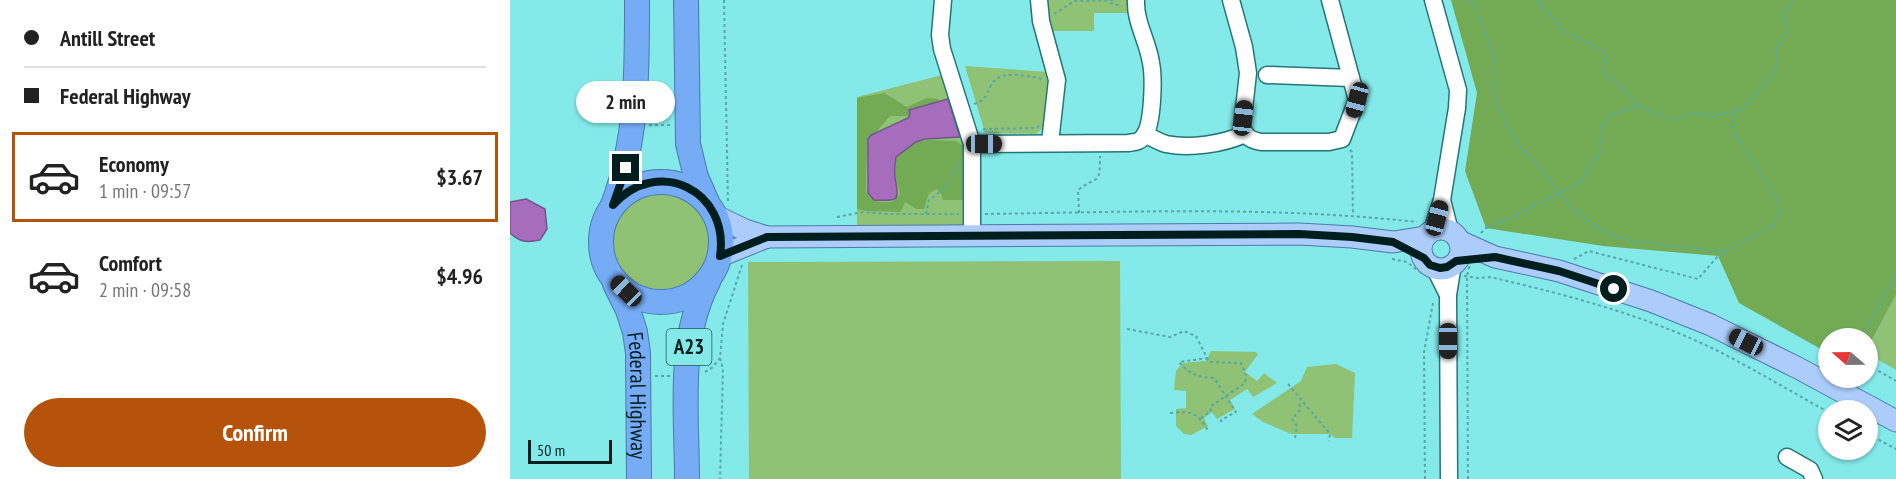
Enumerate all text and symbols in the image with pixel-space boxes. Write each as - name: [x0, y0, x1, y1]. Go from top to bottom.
- text: Antill Street: [60, 24, 155, 52]
- car: [1344, 80, 1370, 120]
- callout: 2 min: [576, 81, 676, 123]
- text: Federal Highway: [60, 82, 191, 110]
- text: 2 min: [605, 89, 646, 115]
- car: [1232, 99, 1254, 137]
- car: [966, 135, 1002, 153]
- icon: car: [27, 150, 81, 204]
- text: Economy: [99, 150, 169, 178]
- route end: [612, 154, 639, 181]
- text: $3.67: [436, 163, 483, 191]
- text: 1 min · 09:57: [99, 178, 191, 204]
- car: [1424, 198, 1450, 238]
- icon: car: [27, 249, 81, 303]
- text: Comfort: [99, 249, 162, 277]
- text: $4.96: [436, 262, 483, 290]
- car: [607, 272, 645, 310]
- route start: [1600, 275, 1627, 302]
- text: 2 min · 09:58: [99, 277, 191, 303]
- car: [1439, 323, 1457, 359]
- car: [1726, 326, 1766, 358]
- north arrow: [1818, 328, 1878, 388]
- map controls: [1818, 328, 1878, 460]
- road number: A23: [666, 329, 711, 365]
- street label: Federal Highway: [621, 330, 653, 460]
- button: Confirm: [24, 398, 486, 467]
- button: layers: [1818, 400, 1878, 460]
- scale bar: [528, 437, 612, 464]
- text: 50 m: [537, 440, 565, 460]

